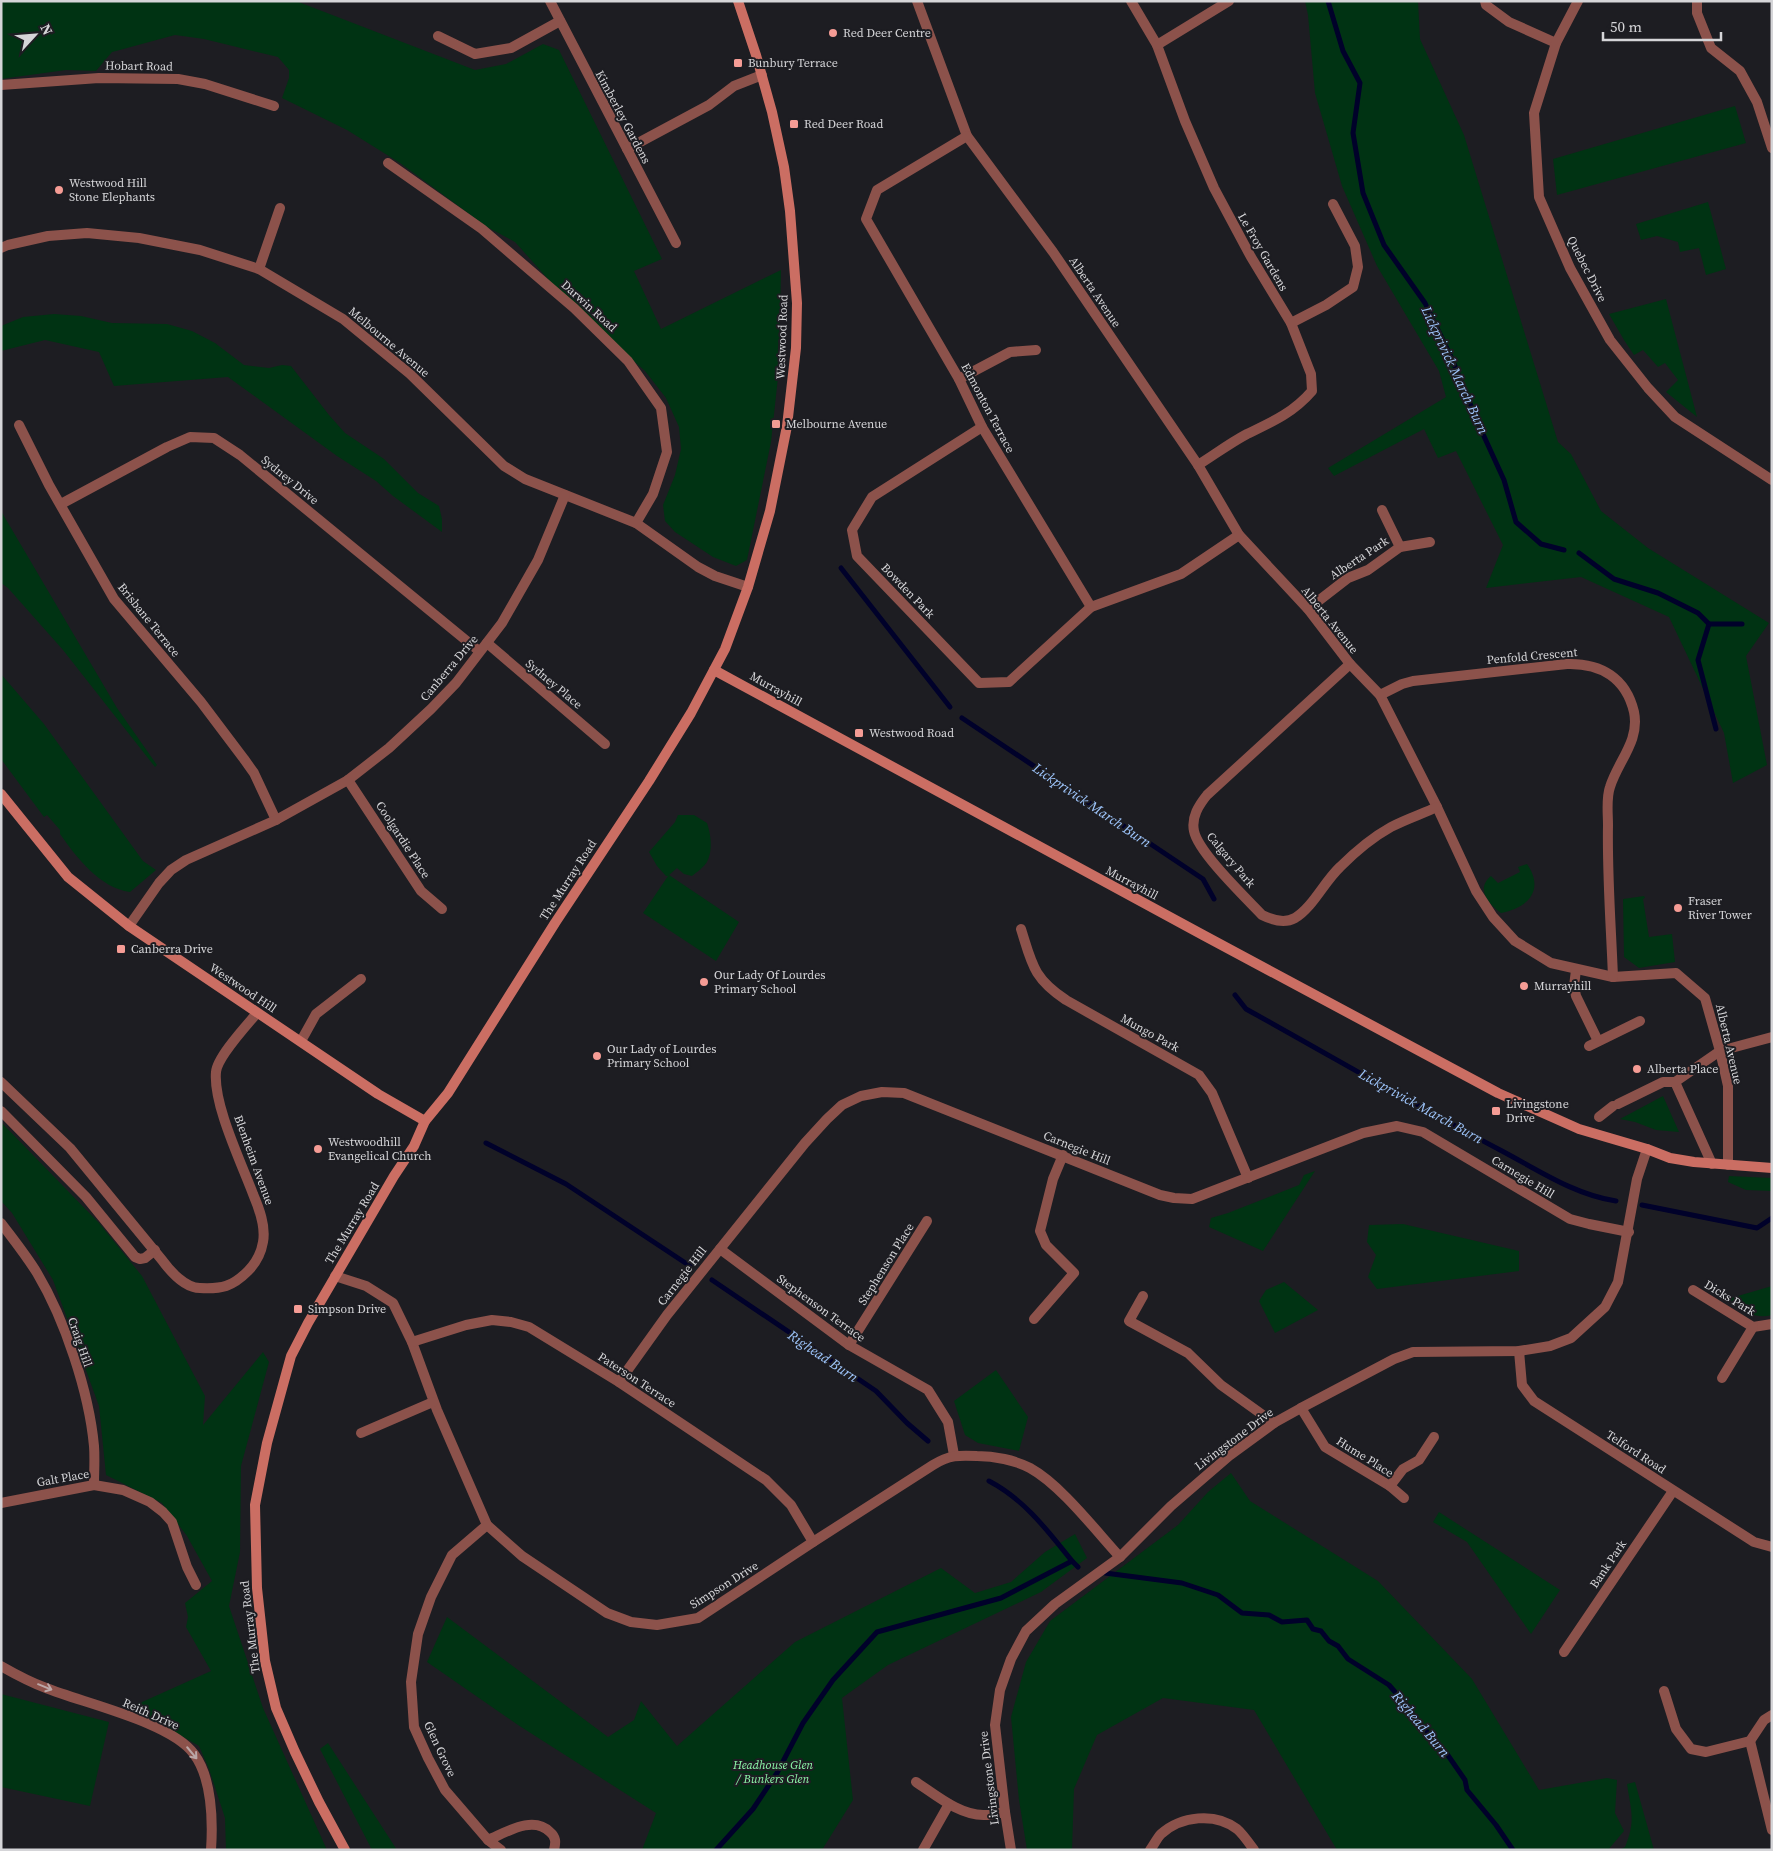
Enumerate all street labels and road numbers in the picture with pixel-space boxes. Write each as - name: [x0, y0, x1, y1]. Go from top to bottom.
- street label: Hobart Road: [105, 57, 173, 75]
- street label: Kimberley Gardens: [592, 68, 654, 166]
- street label: Le Froy Gardens: [1234, 210, 1292, 294]
- street label: Quebec Drive: [1564, 233, 1610, 305]
- street label: Alberta Avenue: [1065, 253, 1125, 331]
- street label: Darwin Road: [558, 277, 620, 335]
- street label: Westwood Road: [773, 294, 791, 380]
- street label: Melbourne Avenue: [345, 303, 433, 381]
- street label: Edmonton Terrace: [958, 360, 1018, 456]
- street label: Sydney Drive: [258, 452, 322, 508]
- street label: Alberta Park: [1326, 533, 1392, 583]
- street label: Bowden Park: [878, 560, 939, 622]
- street label: Brisbane Terrace: [114, 580, 184, 660]
- street label: Alberta Avenue: [1298, 583, 1362, 657]
- street label: Canberra Drive: [417, 632, 481, 704]
- street label: Penfold Crescent: [1486, 644, 1578, 668]
- street label: Sydney Place: [522, 656, 586, 712]
- street label: Murrayhill: [747, 668, 805, 710]
- street label: Coolgardie Place: [372, 798, 434, 882]
- street label: Calgary Park: [1203, 829, 1259, 891]
- street label: The Murray Road: [536, 836, 600, 923]
- street label: Murrayhill: [1103, 862, 1161, 904]
- street label: Westwood Hill: [206, 960, 280, 1017]
- street label: Alberta Avenue: [1712, 1002, 1746, 1086]
- street label: Mungo Park: [1118, 1010, 1183, 1056]
- street label: Blenheim Avenue: [230, 1113, 278, 1207]
- street label: Carnegie Hill: [1041, 1127, 1113, 1169]
- street label: Carnegie Hill: [1488, 1152, 1558, 1202]
- street label: The Murray Road: [321, 1179, 383, 1267]
- street label: Stephenson Place: [854, 1220, 918, 1308]
- street label: Carnegie Hill: [654, 1243, 710, 1309]
- street label: Stephenson Terrace: [774, 1270, 868, 1346]
- street label: Dicks Park: [1701, 1276, 1759, 1320]
- street label: Craig Hill: [64, 1315, 96, 1369]
- street label: Paterson Terrace: [595, 1349, 679, 1411]
- street label: Livingstone Drive: [1191, 1404, 1277, 1474]
- street label: Telford Road: [1603, 1427, 1669, 1477]
- street label: Hume Place: [1333, 1433, 1397, 1481]
- street label: Galt Place: [35, 1466, 91, 1490]
- street label: Bank Park: [1586, 1536, 1630, 1591]
- street label: Simpson Drive: [687, 1558, 761, 1612]
- street label: The Murray Road: [236, 1580, 264, 1674]
- street label: Reith Drive: [120, 1694, 182, 1734]
- street label: Glen Grove: [420, 1719, 460, 1779]
- street label: Livingstone Drive: [975, 1730, 1003, 1826]

